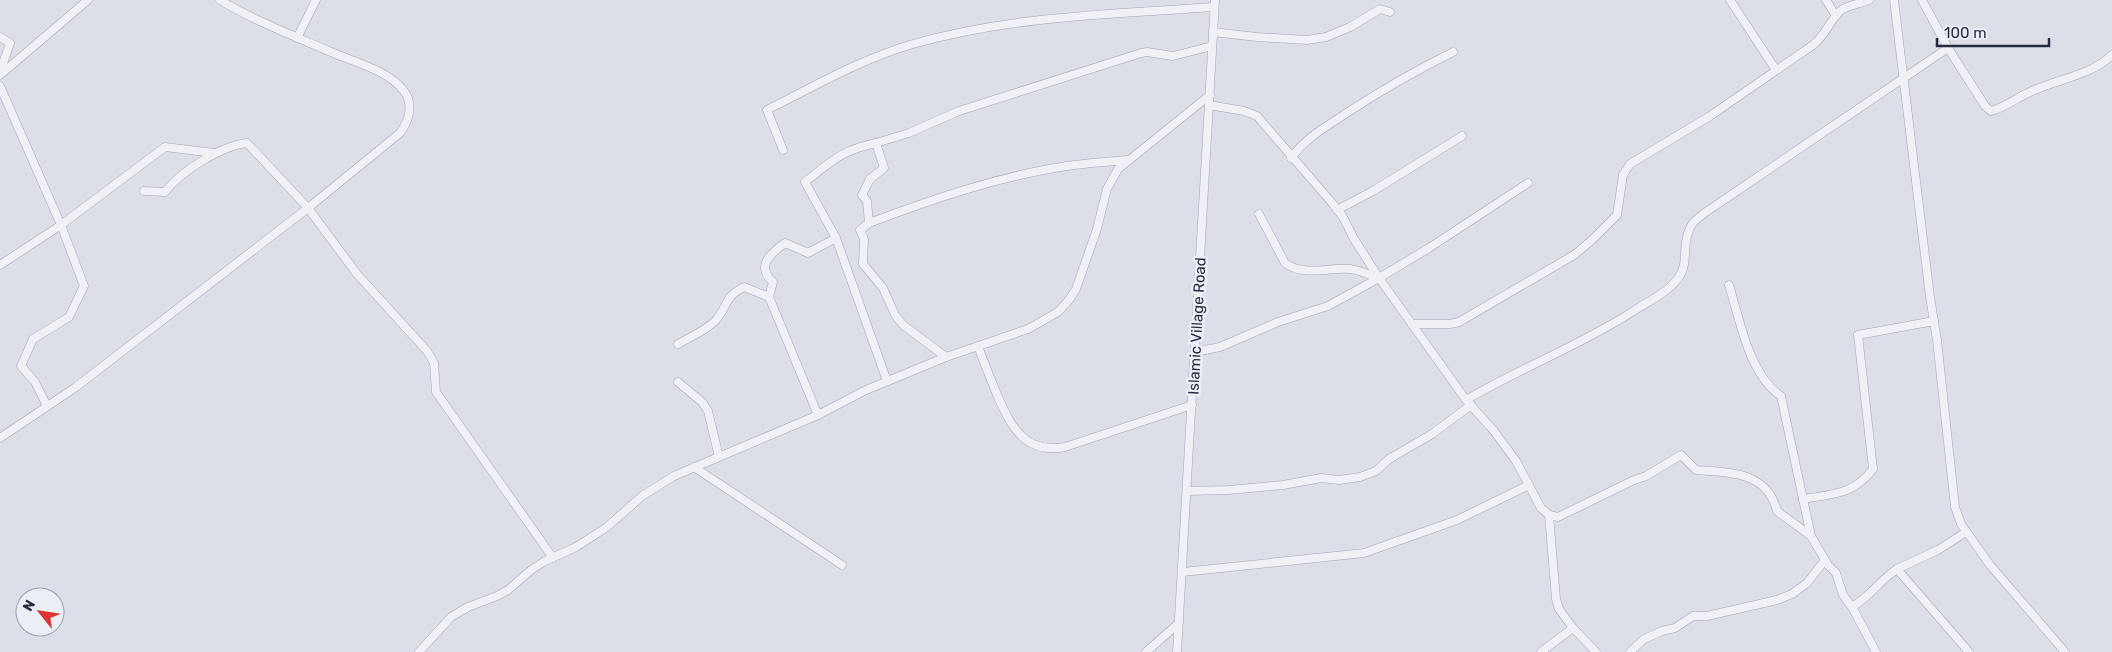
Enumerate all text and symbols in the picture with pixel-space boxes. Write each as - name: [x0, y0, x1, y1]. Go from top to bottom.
- scale bar: [1937, 15, 2050, 47]
- text: 100 m: [1944, 24, 1986, 42]
- street label: Islamic Village Road: [1184, 257, 1210, 395]
- north arrow: [15, 587, 65, 637]
- text: N: [19, 597, 39, 614]

